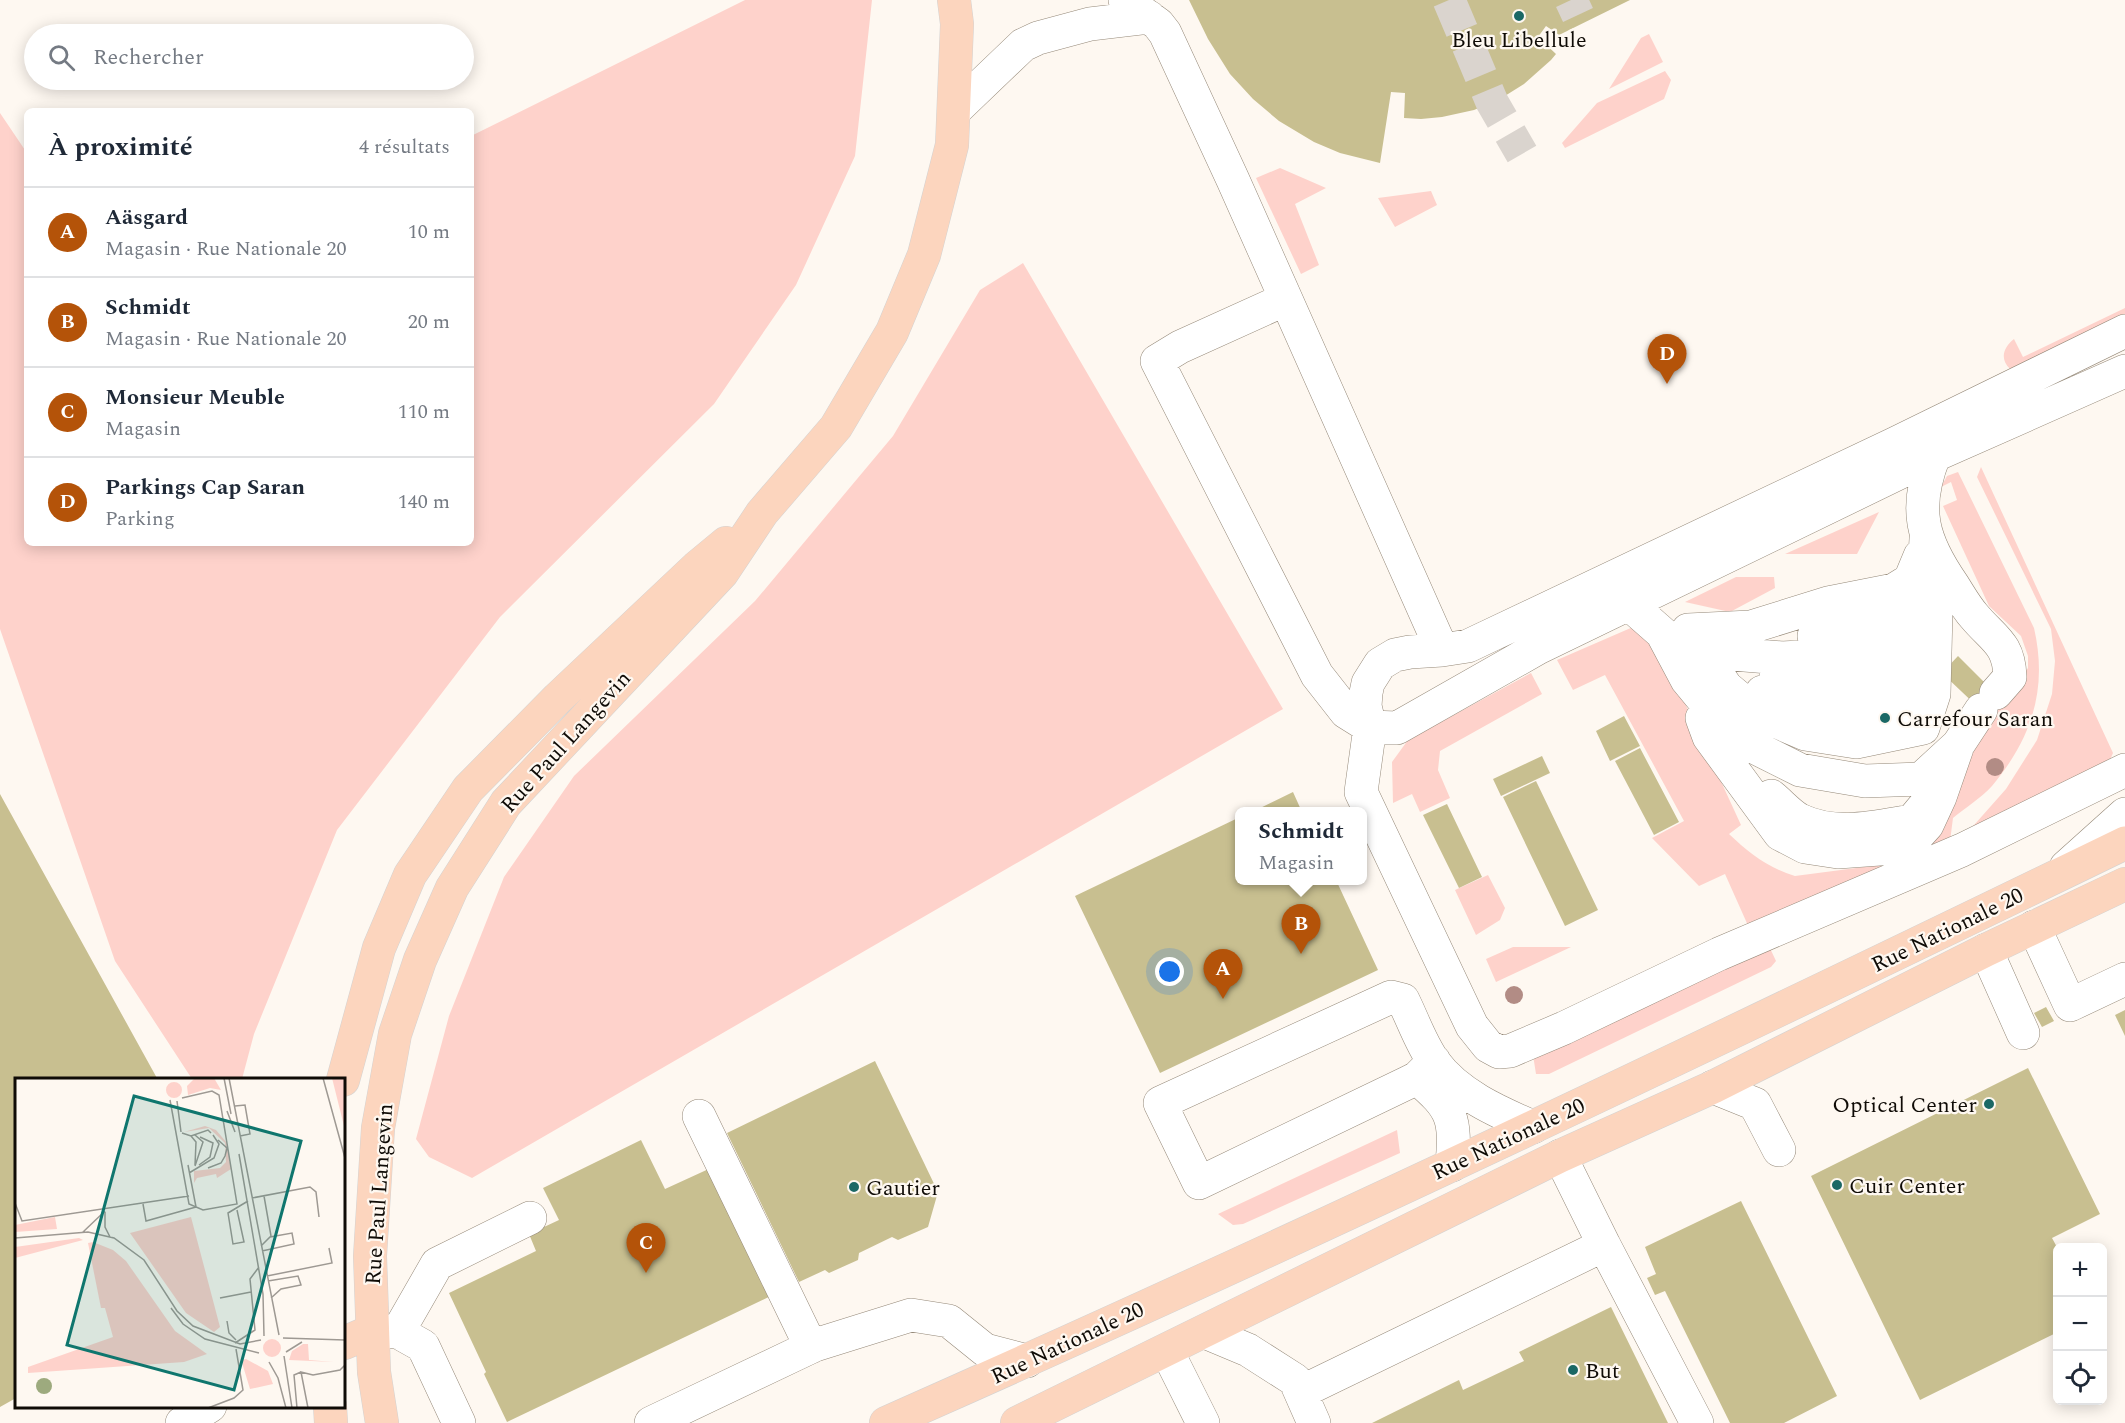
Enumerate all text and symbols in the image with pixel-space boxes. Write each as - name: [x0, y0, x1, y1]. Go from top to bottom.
- marker: Bleu Libellule: [1512, 9, 1526, 23]
- search box: [24, 24, 474, 90]
- place label: Bleu Libellule: [1451, 24, 1587, 57]
- icon: search: [45, 41, 78, 74]
- text: Rechercher: [93, 41, 204, 74]
- text: À proximité: [48, 127, 193, 167]
- text: 4 résultats: [359, 132, 450, 162]
- text: Aäsgard: [105, 201, 188, 234]
- text: A: [60, 217, 75, 247]
- text: 10 m: [408, 217, 450, 247]
- text: Magasin · Rue Nationale 20: [105, 234, 347, 264]
- text: Schmidt: [105, 291, 190, 324]
- text: B: [60, 307, 75, 337]
- text: 20 m: [408, 307, 450, 337]
- text: Magasin · Rue Nationale 20: [105, 324, 347, 354]
- pin: D: [1648, 334, 1686, 384]
- text: Monsieur Meuble: [105, 381, 285, 414]
- text: C: [60, 397, 75, 427]
- text: 110 m: [398, 397, 450, 427]
- text: Magasin: [105, 414, 181, 444]
- text: Parkings Cap Saran: [105, 471, 305, 504]
- text: D: [59, 487, 76, 517]
- text: 140 m: [398, 487, 450, 517]
- text: Parking: [105, 504, 175, 534]
- street label: Rue Paul Langevin: [493, 663, 639, 821]
- place label: Carrefour Saran: [1897, 703, 2053, 736]
- marker: Carrefour Saran: [1878, 711, 1892, 725]
- popup: [1235, 807, 1367, 885]
- text: Schmidt: [1258, 815, 1344, 848]
- text: Magasin: [1258, 848, 1334, 878]
- street label: Rue Nationale 20: [1866, 879, 2029, 981]
- pin: B: [1282, 904, 1320, 954]
- pin: A: [1204, 950, 1242, 999]
- your location: [1155, 957, 1184, 986]
- inset map: [15, 1078, 345, 1408]
- street label: Rue Nationale 20: [1427, 1089, 1591, 1189]
- place label: Optical Center: [1832, 1089, 1977, 1122]
- marker: Optical Center: [1982, 1097, 1996, 1111]
- street label: Rue Paul Langevin: [357, 1102, 402, 1286]
- place label: Cuir Center: [1849, 1170, 1965, 1203]
- place label: Gautier: [866, 1172, 940, 1205]
- marker: Cuir Center: [1830, 1178, 1844, 1192]
- marker: Gautier: [847, 1180, 861, 1194]
- pin: C: [626, 1224, 666, 1273]
- map controls: [2053, 1243, 2107, 1405]
- button: +: [2053, 1243, 2107, 1297]
- street label: Rue Nationale 20: [986, 1293, 1150, 1393]
- button: −: [2053, 1297, 2107, 1351]
- button: locate: [2053, 1351, 2107, 1405]
- place label: But: [1585, 1355, 1620, 1388]
- marker: But: [1566, 1363, 1580, 1377]

